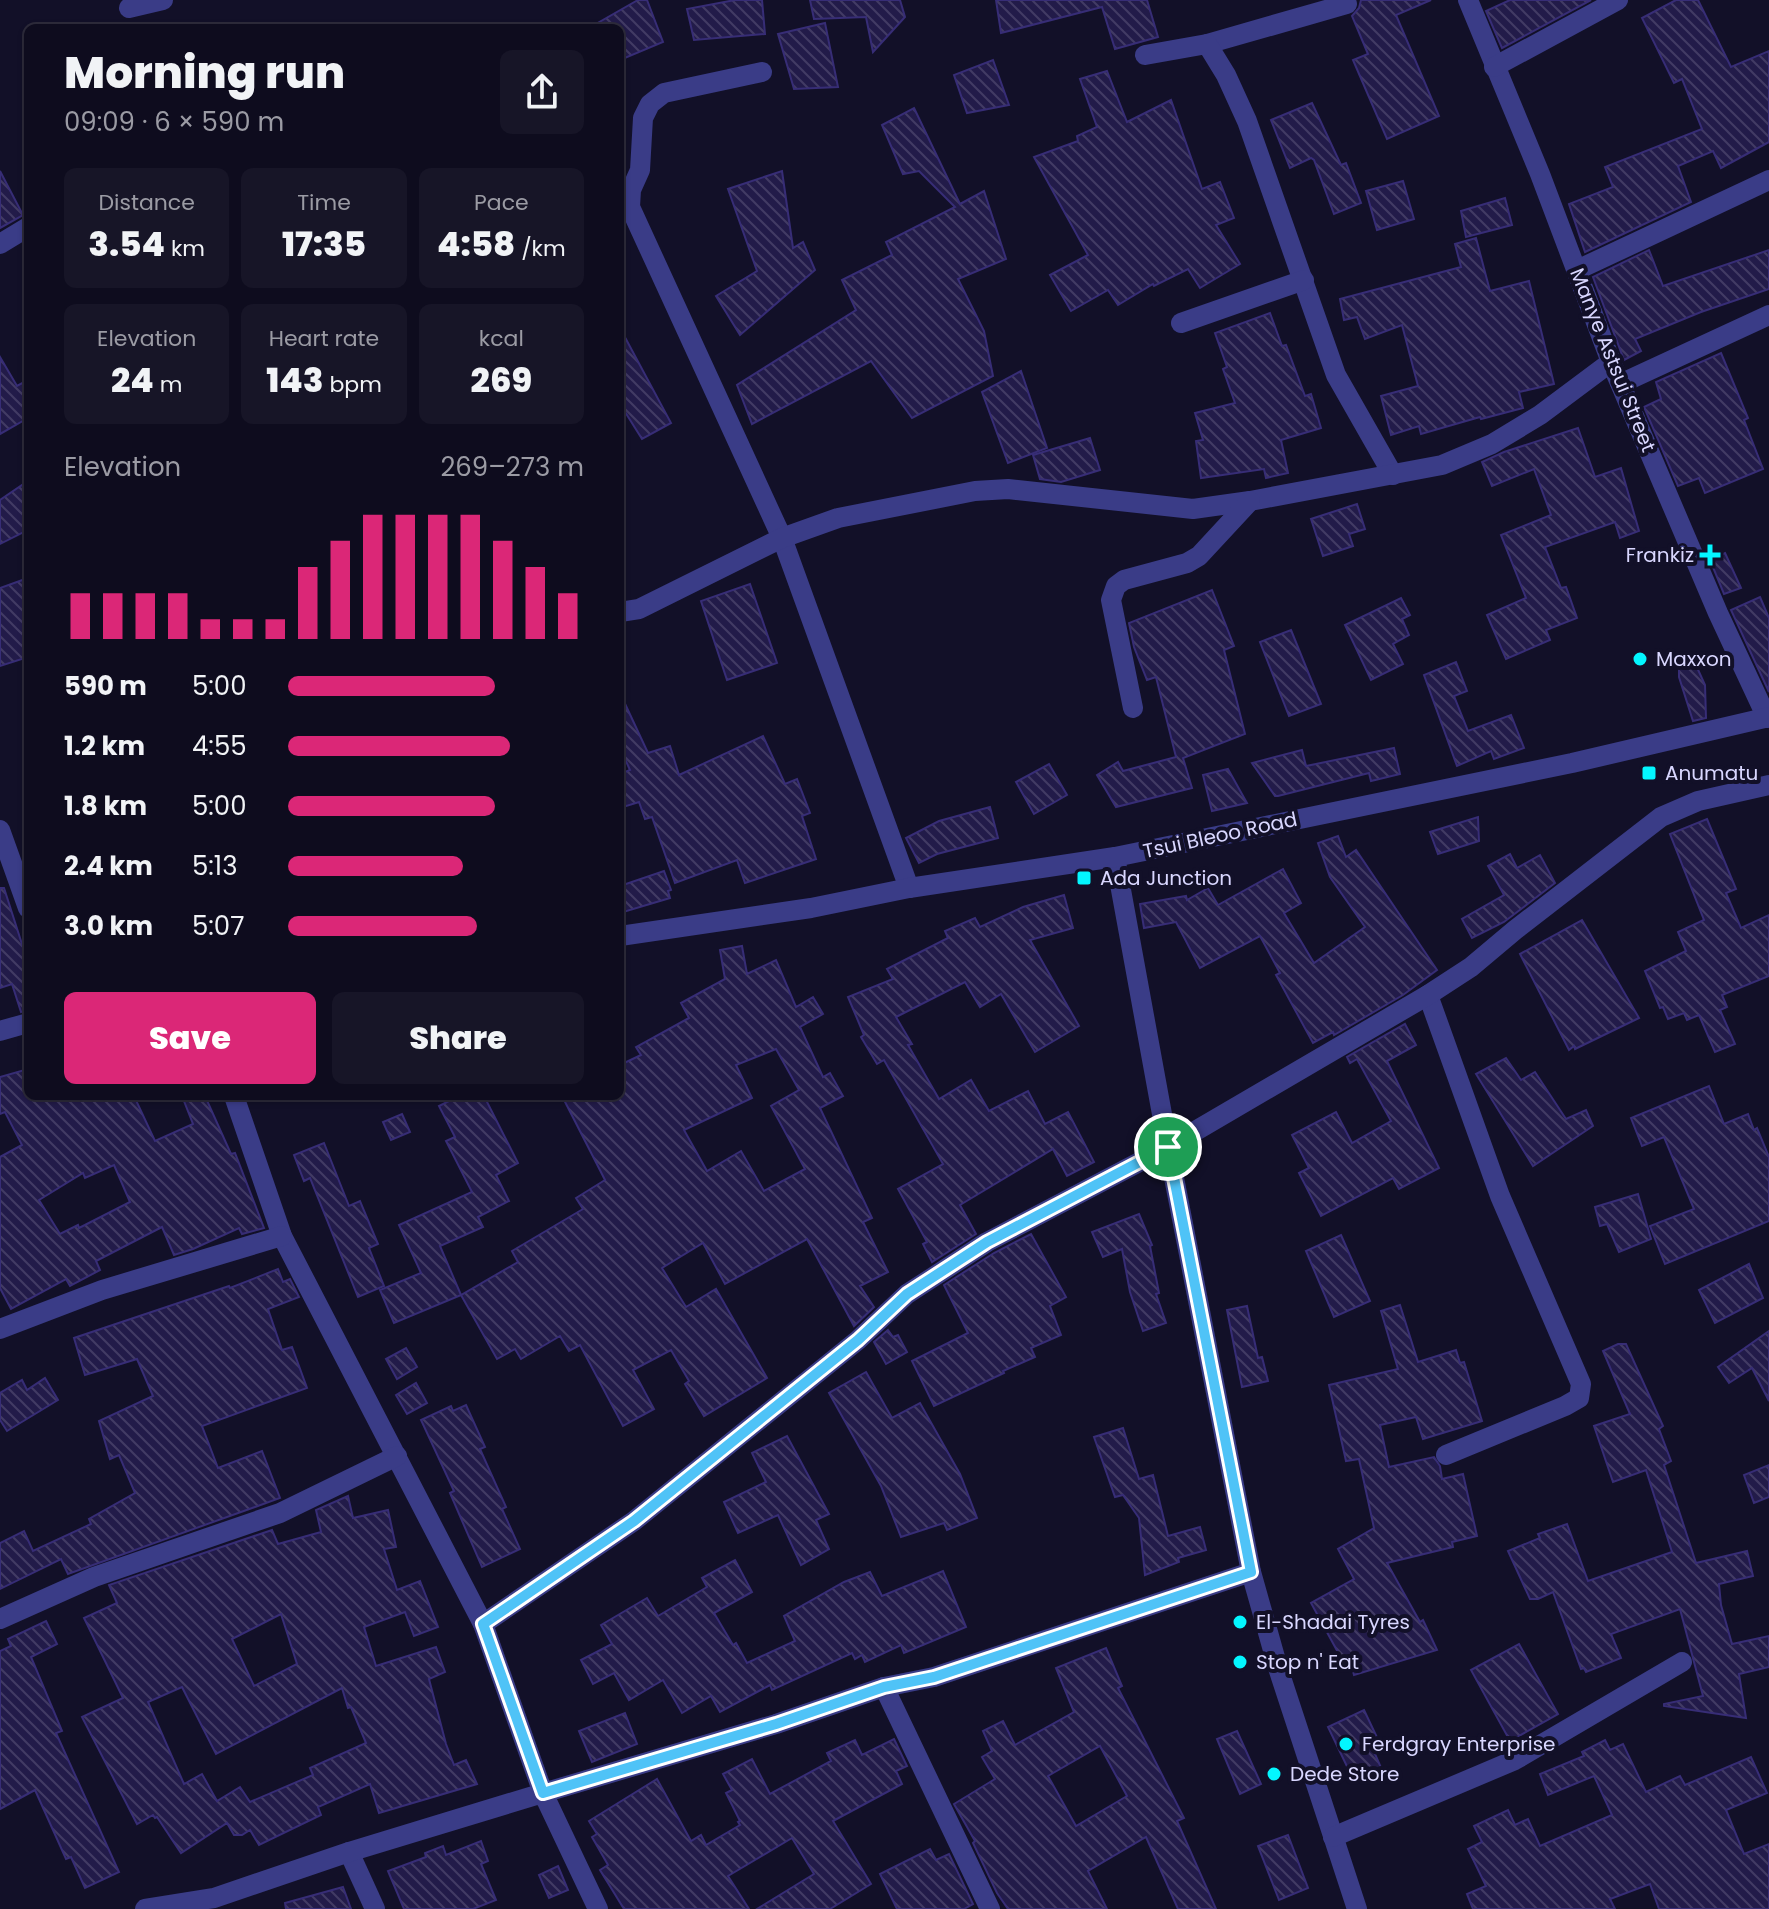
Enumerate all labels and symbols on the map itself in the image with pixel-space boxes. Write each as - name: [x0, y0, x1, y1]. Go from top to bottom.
- street label: Manye Astsui Street: [1563, 264, 1663, 456]
- place label: Frankiz: [1626, 541, 1694, 569]
- marker: Frankiz: [1701, 546, 1719, 564]
- place label: Maxxon: [1656, 645, 1732, 673]
- marker: Maxxon: [1631, 650, 1649, 668]
- place label: Anumatu: [1665, 759, 1758, 787]
- marker: Anumatu: [1640, 764, 1658, 782]
- street label: Tsui Bleoo Road: [1140, 805, 1300, 865]
- place label: Ada Junction: [1100, 864, 1232, 892]
- marker: Ada Junction: [1075, 869, 1093, 887]
- pin: [1134, 1113, 1202, 1181]
- place label: El-Shadai Tyres: [1256, 1608, 1410, 1636]
- marker: El-Shadai Tyres: [1231, 1613, 1249, 1631]
- place label: Stop n' Eat: [1256, 1648, 1359, 1676]
- marker: Stop n' Eat: [1231, 1653, 1249, 1671]
- place label: Ferdgray Enterprise: [1362, 1730, 1556, 1758]
- marker: Ferdgray Enterprise: [1337, 1735, 1355, 1753]
- place label: Dede Store: [1290, 1760, 1399, 1788]
- marker: Dede Store: [1265, 1765, 1283, 1783]

